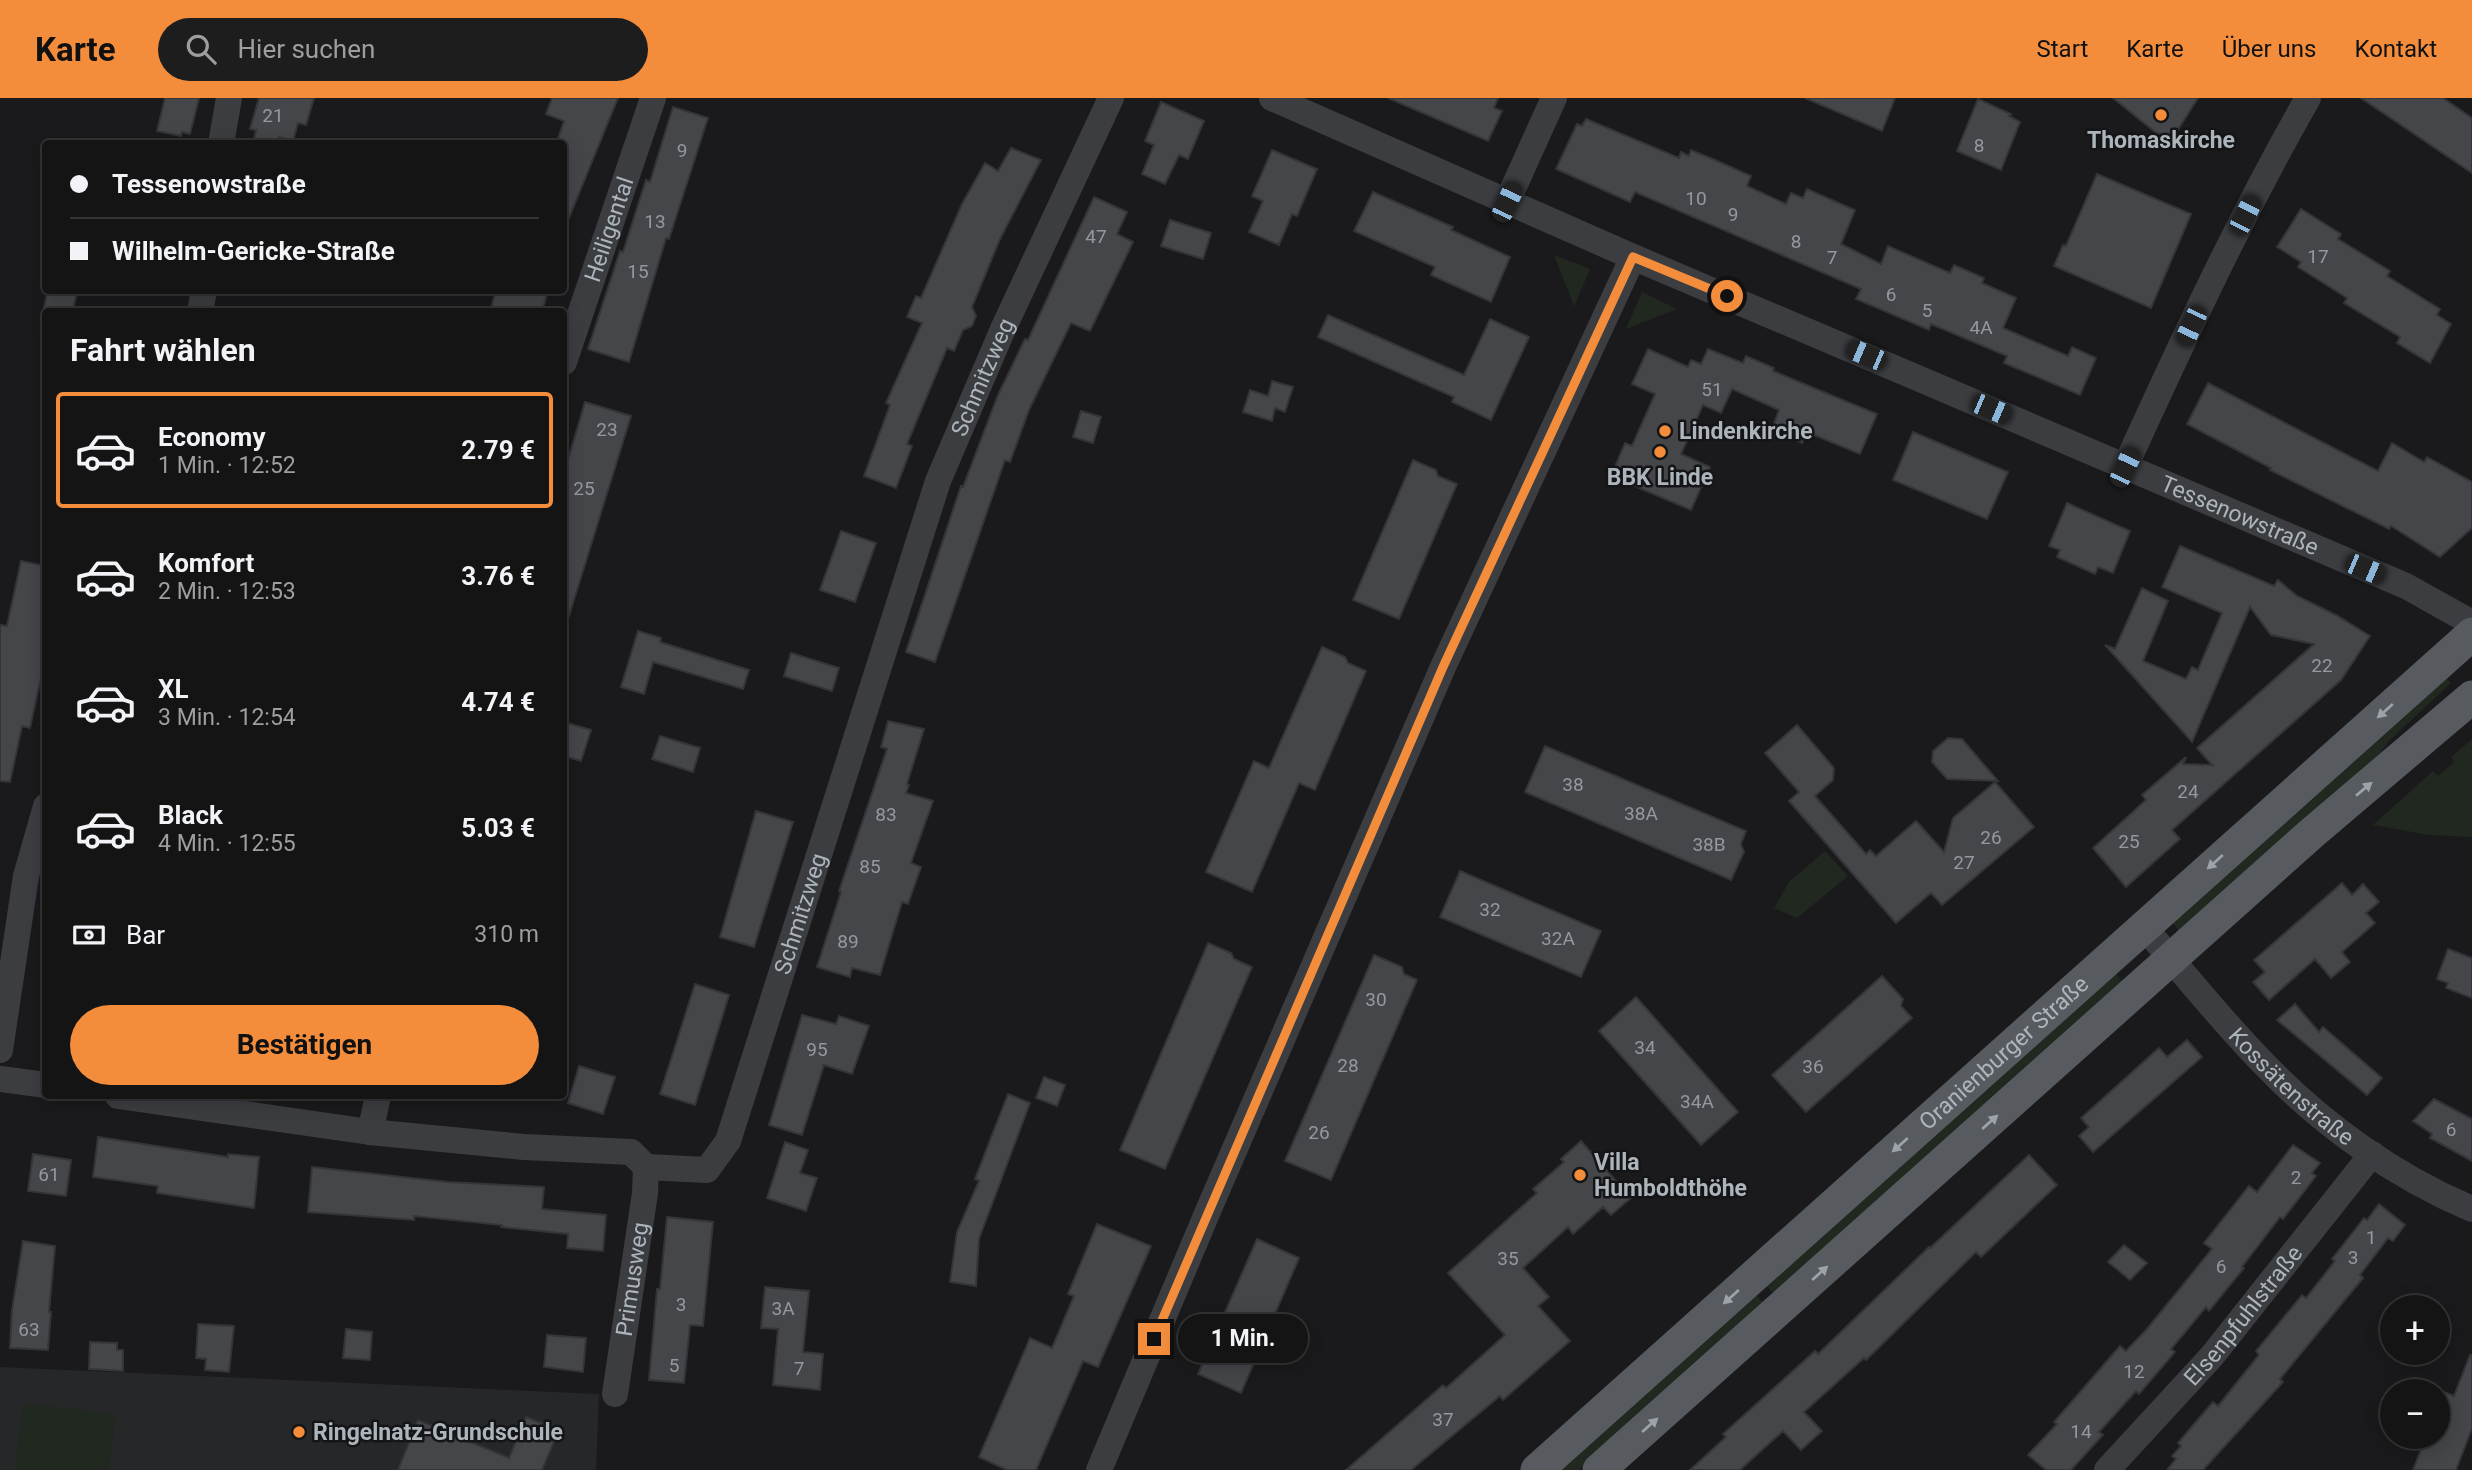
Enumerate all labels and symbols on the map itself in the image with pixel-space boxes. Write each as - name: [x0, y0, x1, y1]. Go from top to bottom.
- house number: 21: [262, 104, 284, 127]
- marker: Thomaskirche: [2153, 107, 2169, 123]
- place label: Thomaskirche: [2087, 127, 2235, 154]
- house number: 8: [1974, 134, 1984, 157]
- house number: 9: [677, 139, 687, 162]
- street label: Heiligental: [579, 174, 639, 285]
- car: [1489, 179, 1526, 225]
- house number: 10: [1685, 187, 1707, 210]
- car: [2227, 192, 2264, 238]
- house number: 9: [1728, 203, 1738, 226]
- house number: 13: [644, 210, 666, 233]
- house number: 47: [1085, 225, 1107, 248]
- house number: 8: [1791, 230, 1801, 253]
- house number: 17: [2307, 245, 2329, 268]
- house number: 7: [1827, 246, 1837, 269]
- house number: 15: [627, 260, 649, 283]
- route start: [1711, 280, 1743, 312]
- house number: 6: [1886, 283, 1896, 306]
- house number: 5: [1922, 299, 1932, 322]
- car: [2173, 303, 2210, 349]
- street label: Schmitzweg: [946, 314, 1020, 440]
- house number: 4A: [1969, 316, 1993, 339]
- car: [1843, 337, 1890, 373]
- house number: 51: [1701, 378, 1723, 401]
- car: [1968, 391, 2015, 427]
- house number: 23: [596, 418, 618, 441]
- place label: Lindenkirche: [1679, 418, 1813, 445]
- marker: Lindenkirche: [1657, 423, 1673, 439]
- marker: BBK Linde: [1652, 444, 1668, 460]
- car: [2107, 444, 2144, 490]
- place label: BBK Linde: [1607, 464, 1713, 491]
- street label: Tessenowstraße: [2157, 470, 2323, 561]
- house number: 25: [573, 477, 595, 500]
- car: [2342, 551, 2389, 587]
- house number: 22: [2311, 654, 2333, 677]
- one-way arrow: [2376, 703, 2394, 719]
- house number: 38: [1562, 773, 1584, 796]
- house number: 24: [2177, 780, 2199, 803]
- one-way arrow: [2355, 781, 2373, 797]
- house number: 38A: [1624, 802, 1658, 825]
- house number: 83: [875, 803, 897, 826]
- house number: 26: [1980, 826, 2002, 849]
- house number: 25: [2118, 830, 2140, 853]
- house number: 38B: [1692, 833, 1726, 856]
- street label: Schmitzweg: [769, 850, 833, 978]
- house number: 27: [1953, 851, 1975, 874]
- one-way arrow: [2207, 854, 2224, 869]
- house number: 85: [859, 855, 881, 878]
- house number: 32: [1479, 898, 1501, 921]
- house number: 32A: [1541, 927, 1575, 950]
- house number: 89: [837, 930, 859, 953]
- street label: Oranienburger Straße: [1914, 971, 2094, 1136]
- house number: 30: [1365, 988, 1387, 1011]
- street label: Kossätenstraße: [2223, 1022, 2359, 1151]
- house number: 34: [1634, 1036, 1656, 1059]
- house number: 95: [806, 1038, 828, 1061]
- house number: 28: [1337, 1054, 1359, 1077]
- house number: 36: [1802, 1055, 1824, 1078]
- house number: 34A: [1680, 1090, 1714, 1113]
- one-way arrow: [1981, 1114, 1998, 1130]
- house number: 6: [2446, 1118, 2456, 1141]
- house number: 26: [1308, 1121, 1330, 1144]
- one-way arrow: [1891, 1137, 1909, 1153]
- place label: Villa Humboldthöhe: [1594, 1149, 1747, 1202]
- house number: 61: [38, 1163, 60, 1186]
- house number: 2: [2291, 1166, 2301, 1189]
- marker: Villa Humboldthöhe: [1572, 1167, 1588, 1183]
- street label: Primusweg: [611, 1220, 654, 1338]
- house number: 1: [2366, 1226, 2376, 1249]
- street label: Elsenpfuhlstraße: [2179, 1240, 2308, 1391]
- house number: 3: [2348, 1246, 2358, 1269]
- house number: 35: [1497, 1247, 1519, 1270]
- house number: 6: [2216, 1255, 2226, 1278]
- one-way arrow: [1811, 1265, 1829, 1281]
- one-way arrow: [1722, 1289, 1740, 1305]
- house number: 3: [676, 1293, 686, 1316]
- house number: 3A: [771, 1297, 795, 1320]
- callout: 1 Min.: [1178, 1314, 1308, 1364]
- house number: 63: [18, 1318, 40, 1341]
- route end: [1138, 1323, 1170, 1355]
- house number: 5: [669, 1354, 679, 1377]
- house number: 7: [794, 1357, 804, 1380]
- house number: 12: [2123, 1360, 2145, 1383]
- house number: 37: [1432, 1408, 1454, 1431]
- one-way arrow: [1641, 1417, 1658, 1433]
- place label: Ringelnatz-Grundschule: [313, 1419, 563, 1446]
- house number: 14: [2070, 1420, 2092, 1443]
- marker: Ringelnatz-Grundschule: [291, 1424, 307, 1440]

